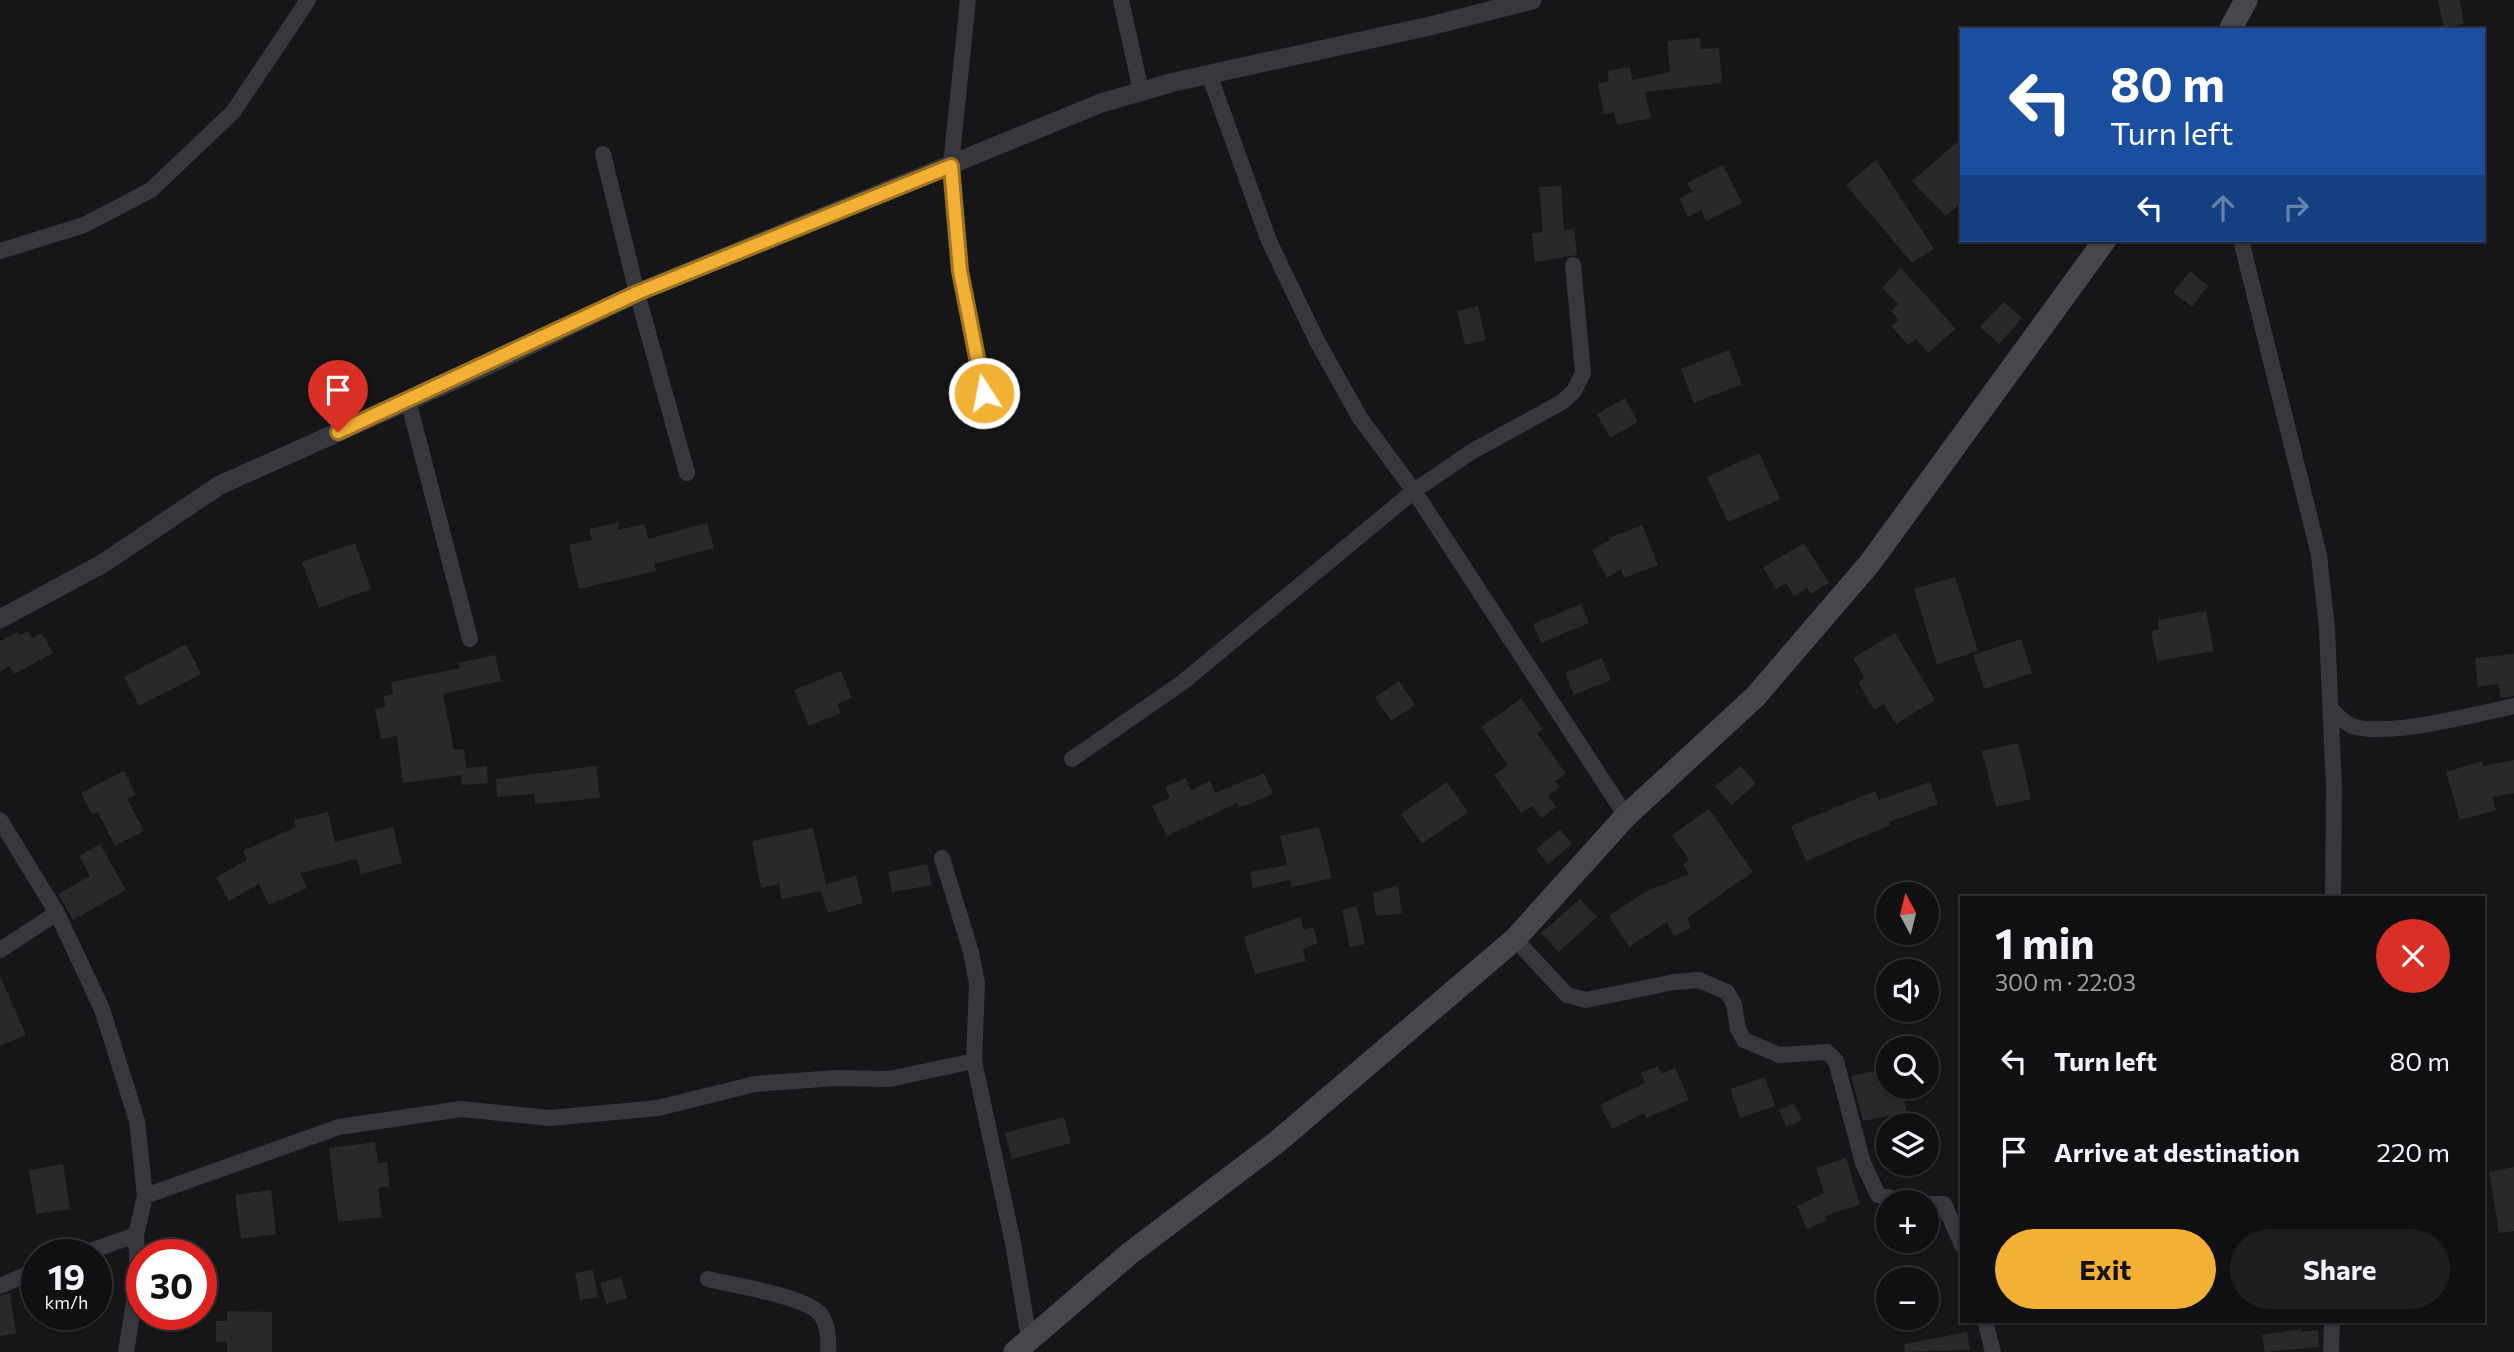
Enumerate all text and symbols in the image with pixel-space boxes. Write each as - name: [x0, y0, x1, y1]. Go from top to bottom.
- text: 80 m: [2110, 52, 2225, 112]
- icon: left: [1995, 56, 2086, 147]
- text: Turn left: [2110, 112, 2234, 152]
- icon: left: [2131, 189, 2169, 227]
- icon: ahead: [2204, 189, 2242, 227]
- icon: right: [2277, 189, 2315, 227]
- position arrow: [947, 356, 1021, 430]
- pin: [308, 360, 368, 432]
- icon: arrive: [319, 371, 357, 409]
- north arrow: [1876, 882, 1939, 945]
- map controls: [1876, 882, 1939, 1330]
- text: 1 min: [1995, 916, 2095, 968]
- button: close: [2376, 919, 2450, 993]
- button: sound: [1876, 959, 1939, 1022]
- text: 300 m · 22:03: [1995, 968, 2136, 996]
- button: search: [1876, 1036, 1939, 1099]
- icon: left: [1995, 1042, 2033, 1080]
- text: Turn left: [2054, 1045, 2157, 1076]
- text: 80 m: [2390, 1045, 2450, 1076]
- button: layers: [1876, 1113, 1939, 1176]
- icon: arrive: [1995, 1133, 2033, 1171]
- text: Arrive at destination: [2054, 1136, 2300, 1167]
- text: 220 m: [2377, 1136, 2450, 1167]
- button: +: [1876, 1190, 1939, 1253]
- button: Exit: [1995, 1229, 2216, 1309]
- button: Share: [2230, 1229, 2450, 1309]
- speed limit sign: 30: [126, 1239, 217, 1330]
- text: 19: [48, 1254, 85, 1297]
- button: −: [1876, 1267, 1939, 1330]
- text: km/h: [45, 1291, 88, 1313]

